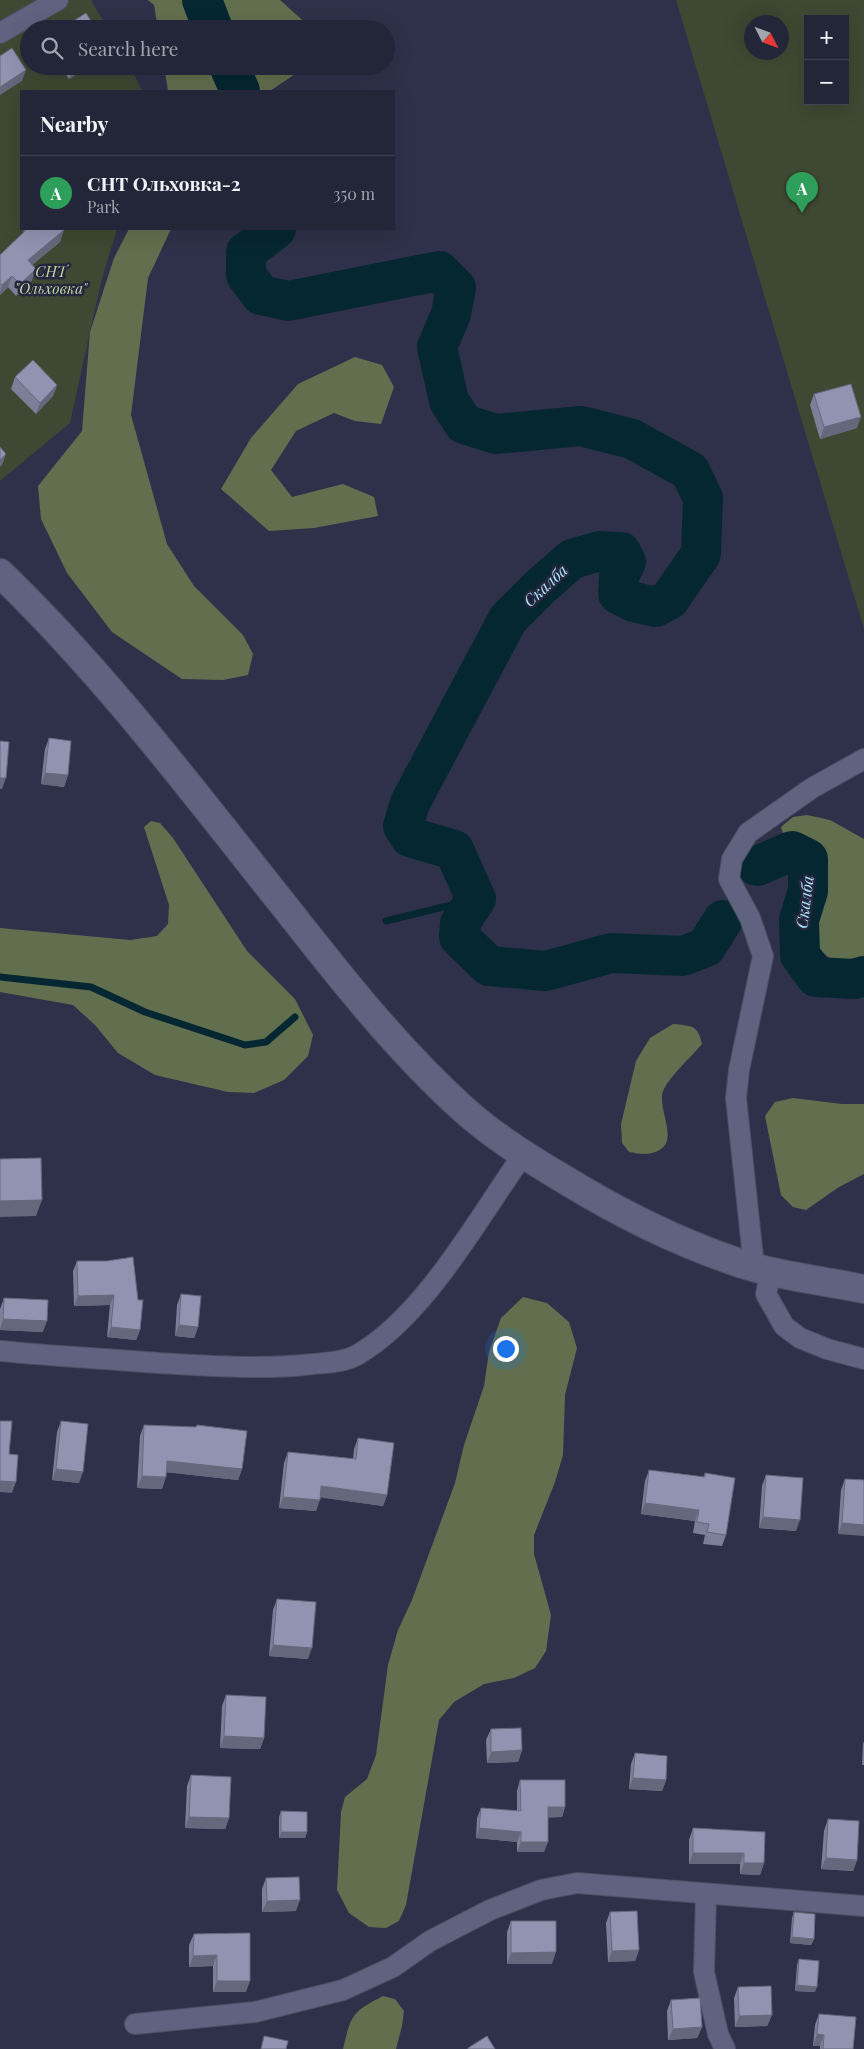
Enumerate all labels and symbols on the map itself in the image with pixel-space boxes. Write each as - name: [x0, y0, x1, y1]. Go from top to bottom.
- north arrow: [744, 15, 789, 60]
- pin: A: [786, 172, 818, 213]
- park label: СНТ "Ольховка": [15, 261, 89, 298]
- water label: Скалба: [518, 559, 572, 611]
- water label: Скалба: [790, 874, 818, 930]
- your location: [493, 1336, 519, 1362]

